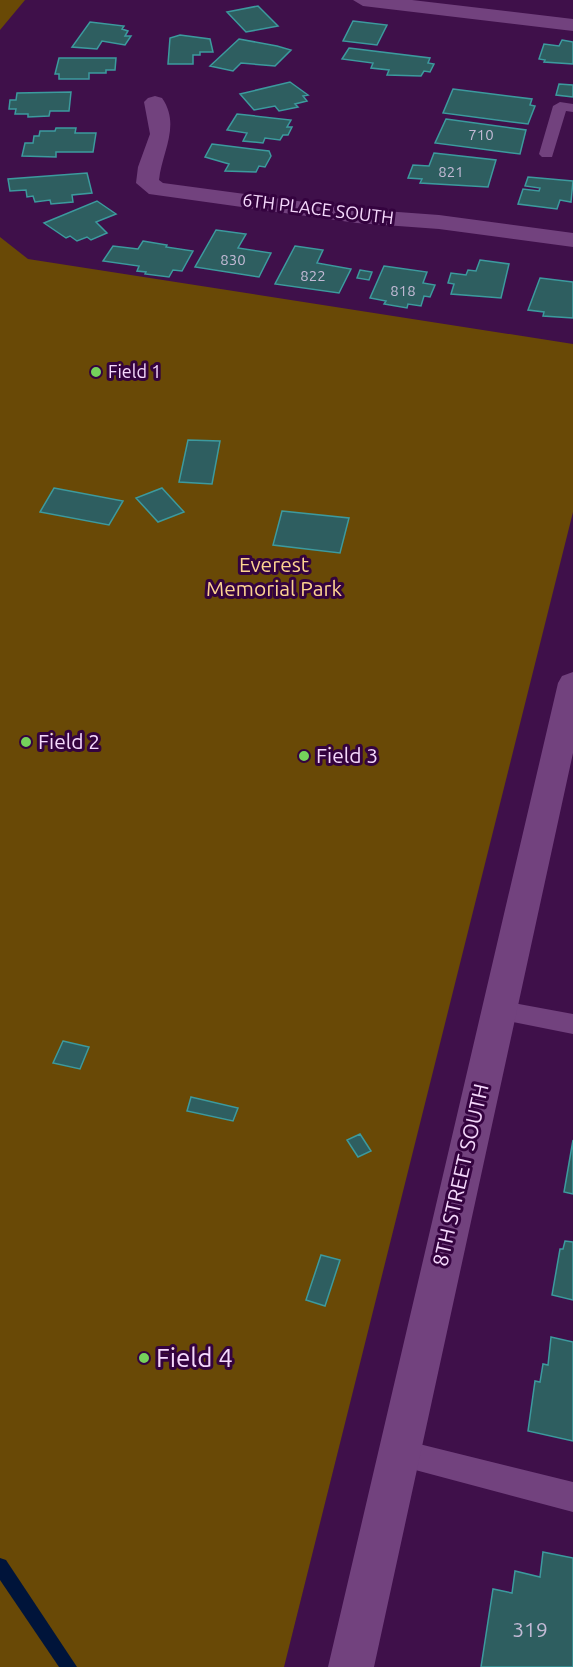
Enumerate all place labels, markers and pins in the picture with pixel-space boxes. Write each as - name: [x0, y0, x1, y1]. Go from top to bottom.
- place label: Field 1: [108, 361, 161, 381]
- marker: Field 1: [89, 365, 103, 379]
- place label: Field 2: [38, 729, 100, 753]
- marker: Field 2: [19, 735, 33, 749]
- place label: Field 3: [316, 743, 378, 767]
- marker: Field 3: [297, 749, 311, 763]
- place label: Field 4: [156, 1343, 233, 1372]
- marker: Field 4: [137, 1351, 151, 1365]

